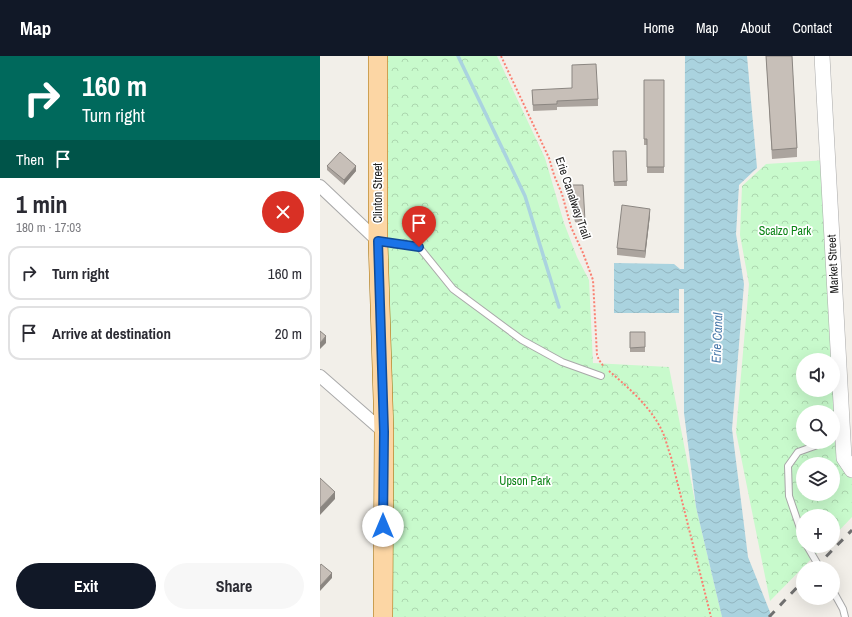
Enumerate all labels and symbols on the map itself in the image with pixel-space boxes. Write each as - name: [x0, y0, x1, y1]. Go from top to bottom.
- street label: Erie Canalway Trail: [551, 155, 595, 241]
- street label: Clinton Street: [370, 163, 386, 223]
- pin: [402, 206, 436, 247]
- park label: Scalzo Park: [759, 223, 811, 239]
- street label: Market Street: [823, 234, 843, 294]
- water label: Erie Canal: [708, 312, 726, 363]
- park label: Upson Park: [499, 473, 551, 489]
- position arrow: [362, 505, 404, 547]

